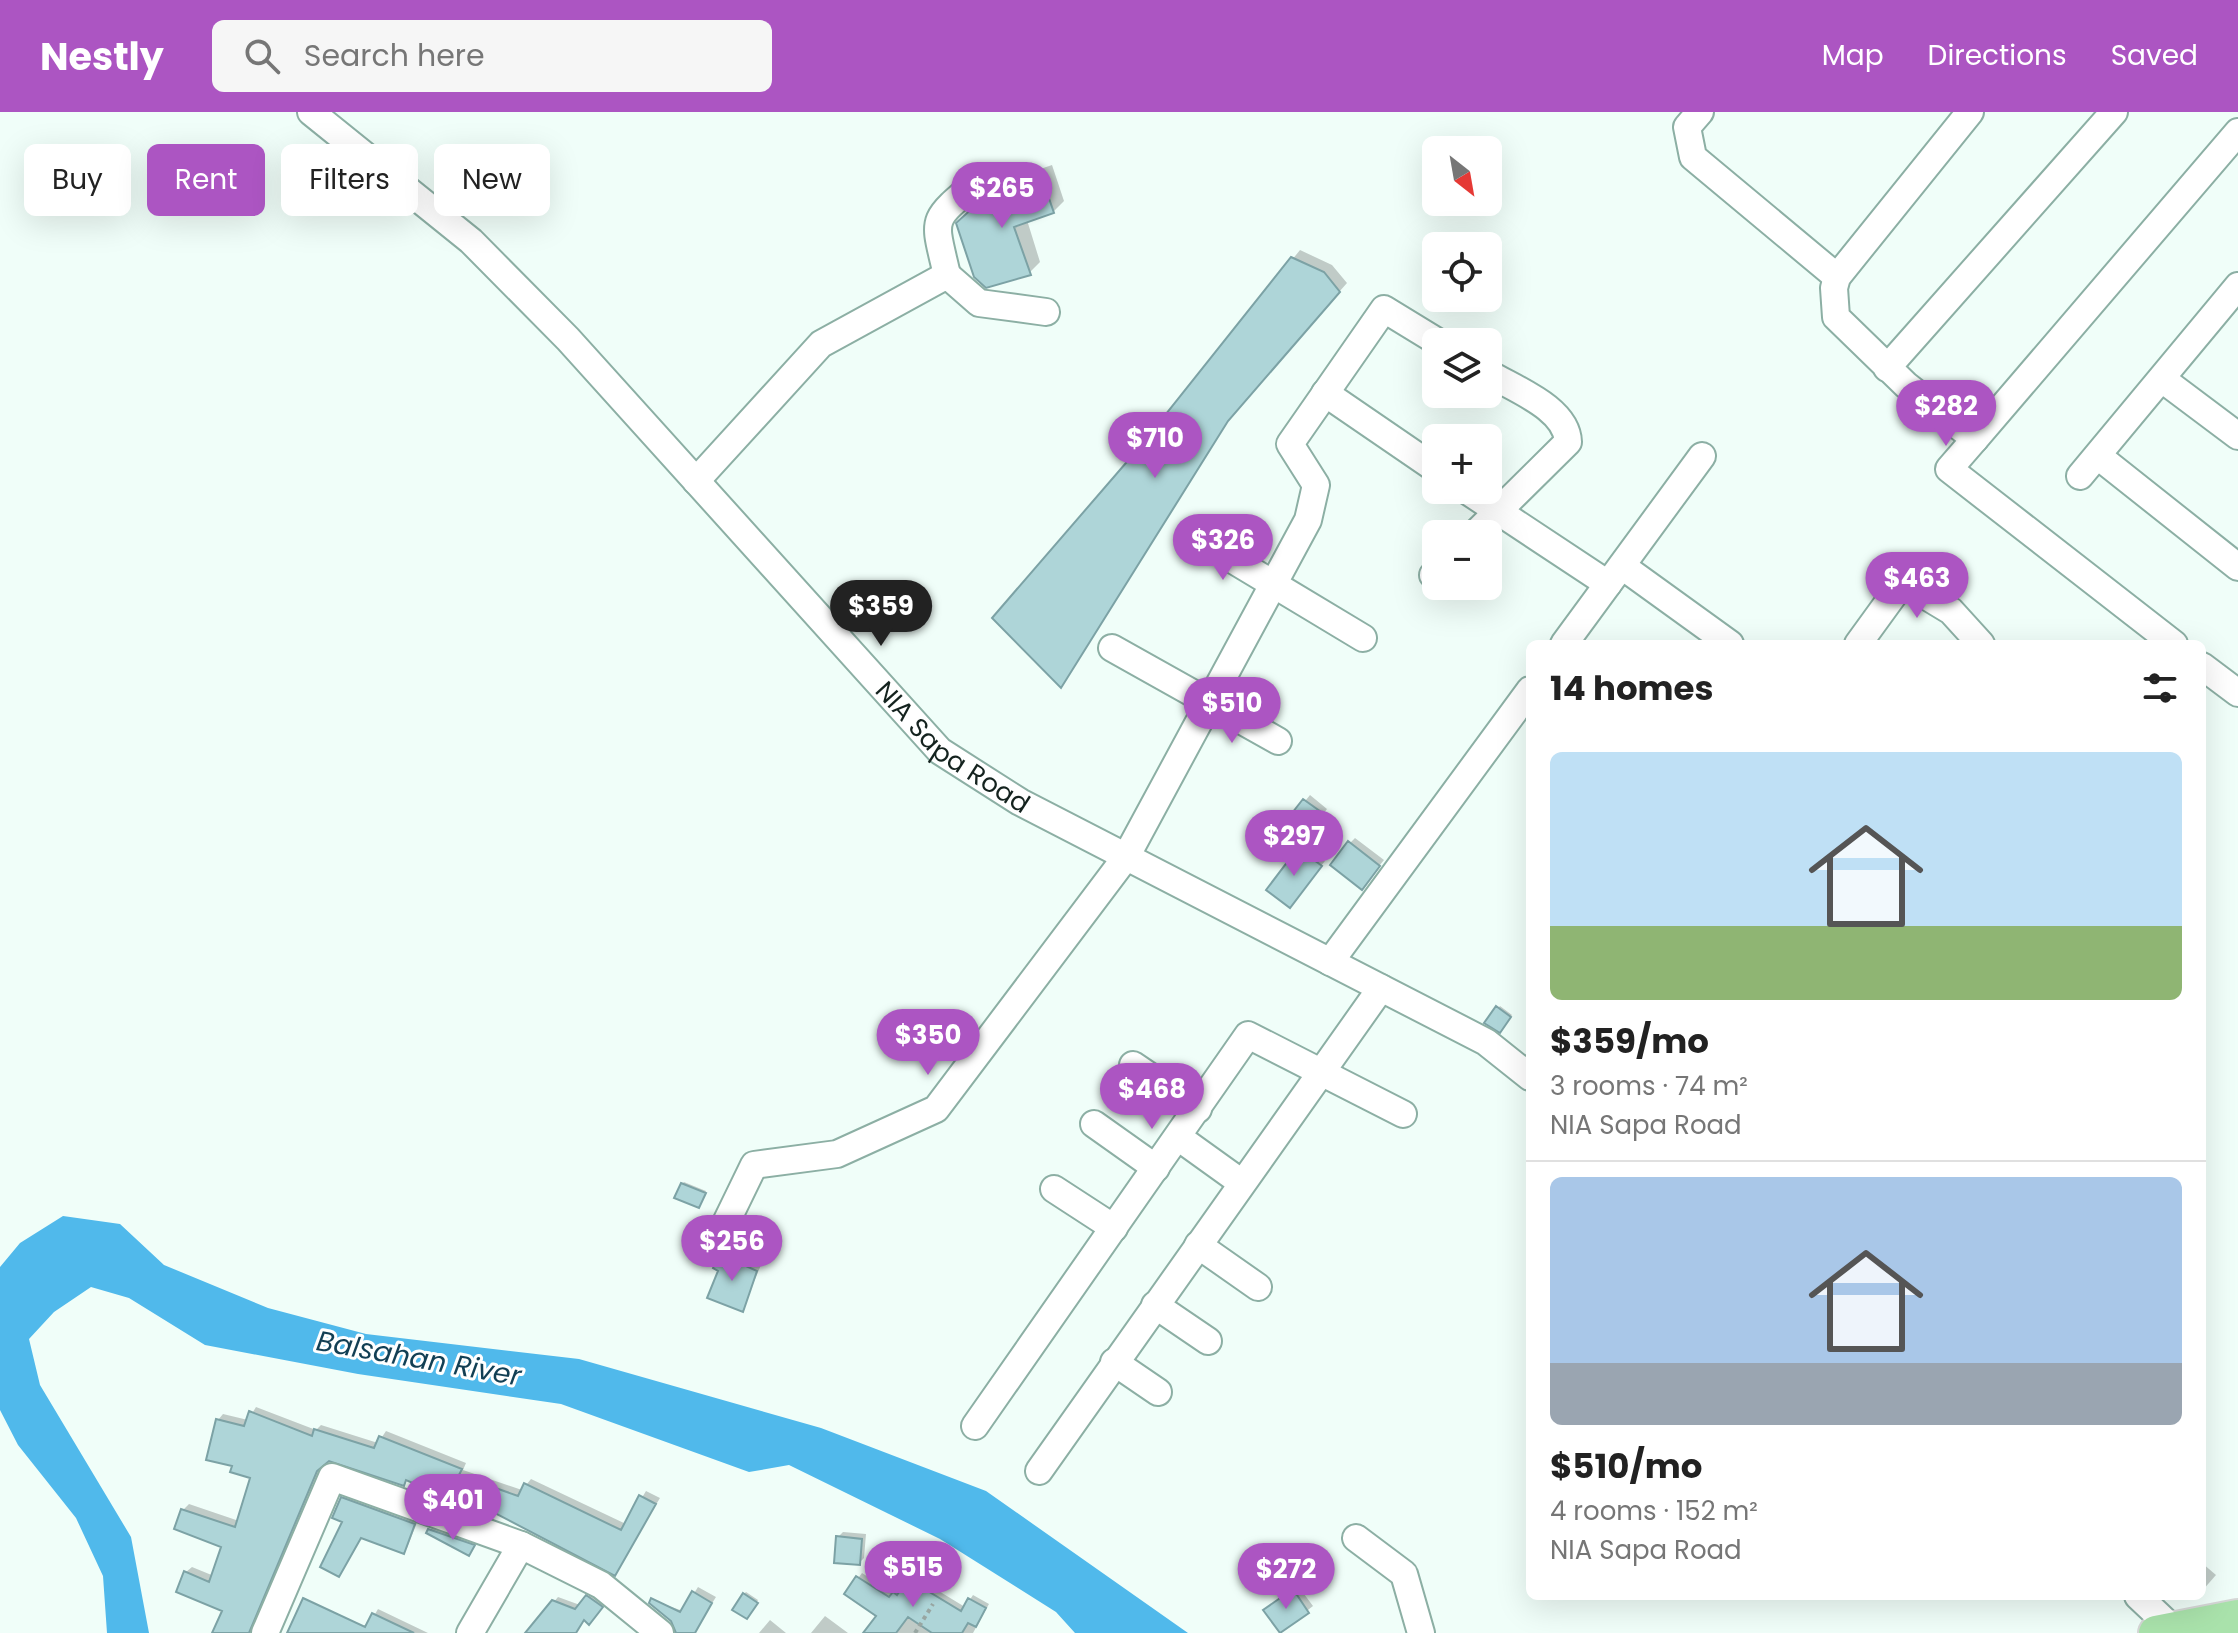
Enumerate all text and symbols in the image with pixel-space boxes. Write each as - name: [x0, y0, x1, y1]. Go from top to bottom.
- search box: [212, 20, 772, 92]
- text: Nestly: [40, 30, 164, 83]
- icon: search: [240, 34, 284, 78]
- text: Search here: [304, 34, 485, 77]
- text: Map: [1822, 36, 1884, 75]
- text: Directions: [1928, 36, 2067, 75]
- text: Saved: [2111, 36, 2198, 75]
- north arrow: [1422, 136, 1502, 216]
- map controls: [1422, 136, 1502, 600]
- chip: Buy: [24, 144, 131, 216]
- chip: Rent: [147, 144, 265, 216]
- chip: Filters: [281, 144, 418, 216]
- chip: New: [434, 144, 550, 216]
- pin: $265: [955, 162, 1049, 230]
- text: $265: [969, 170, 1035, 206]
- button: locate: [1422, 232, 1502, 312]
- button: layers: [1422, 328, 1502, 408]
- pin: $282: [1899, 380, 1993, 448]
- text: $282: [1914, 388, 1978, 424]
- pin: $710: [1108, 412, 1202, 480]
- text: $710: [1126, 420, 1184, 456]
- button: +: [1422, 424, 1502, 504]
- pin: $326: [1176, 514, 1270, 582]
- button: −: [1422, 520, 1502, 600]
- text: $326: [1191, 522, 1255, 558]
- pin: $463: [1870, 552, 1964, 620]
- text: $463: [1883, 560, 1951, 596]
- pin: $359: [834, 580, 928, 648]
- text: $359: [848, 588, 914, 624]
- text: 14 homes: [1550, 664, 1714, 712]
- icon: filters: [2138, 666, 2182, 710]
- street label: NIA Sapa Road: [867, 673, 1037, 822]
- pin: $510: [1185, 677, 1279, 745]
- text: $510: [1202, 685, 1262, 721]
- icon: home: [1794, 804, 1938, 948]
- pin: $297: [1247, 810, 1341, 878]
- text: $297: [1263, 818, 1325, 854]
- pin: $350: [881, 1009, 975, 1077]
- text: $350: [895, 1017, 961, 1053]
- text: $359/mo: [1550, 1017, 1709, 1065]
- pin: $468: [1105, 1063, 1199, 1131]
- text: 3 rooms · 74 m²: [1550, 1068, 1748, 1104]
- text: $468: [1118, 1071, 1186, 1107]
- text: NIA Sapa Road: [1550, 1107, 1742, 1143]
- pin: $256: [685, 1215, 779, 1283]
- text: $256: [699, 1223, 765, 1259]
- icon: home: [1794, 1229, 1938, 1373]
- water label: Balsahan River: [314, 1321, 525, 1396]
- text: $510/mo: [1550, 1442, 1703, 1490]
- pin: $401: [406, 1474, 500, 1542]
- text: $401: [422, 1482, 484, 1518]
- text: 4 rooms · 152 m²: [1550, 1493, 1758, 1529]
- text: NIA Sapa Road: [1550, 1532, 1742, 1568]
- pin: $515: [866, 1541, 960, 1609]
- pin: $272: [1239, 1543, 1333, 1611]
- text: $515: [883, 1549, 943, 1585]
- text: $272: [1256, 1551, 1316, 1587]

